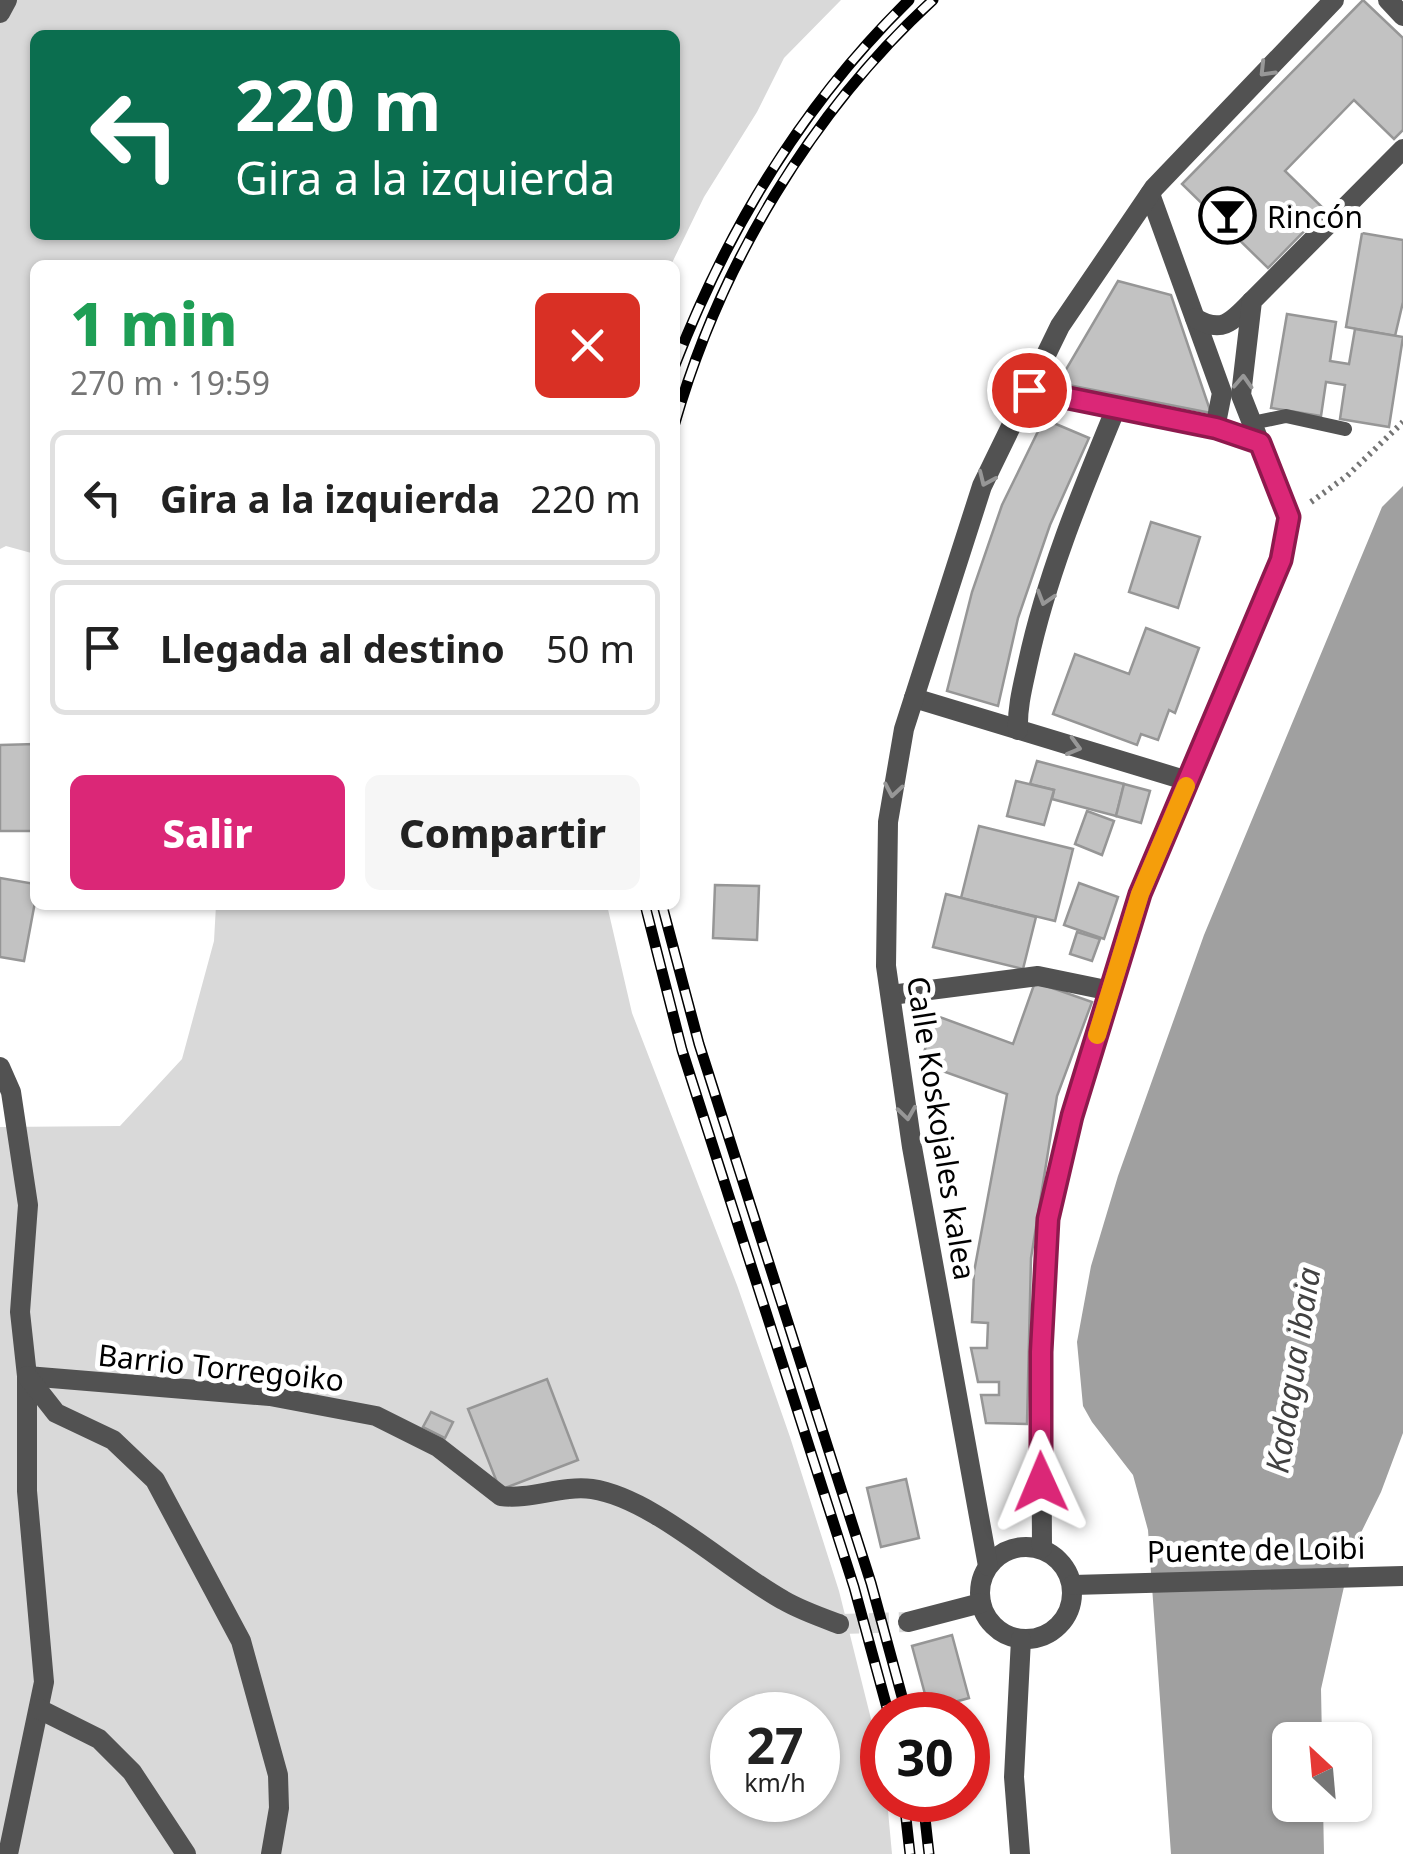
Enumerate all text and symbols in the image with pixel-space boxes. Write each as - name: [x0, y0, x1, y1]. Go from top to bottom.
- text: 220 m: [235, 56, 442, 152]
- one-way arrow: [1260, 59, 1278, 77]
- icon: left: [70, 70, 200, 200]
- text: Gira a la izquierda: [235, 147, 615, 208]
- bar icon: Rincón: [1198, 186, 1258, 246]
- place label: Rincón: [1267, 196, 1363, 237]
- text: 1 min: [70, 282, 238, 364]
- button: close: [535, 293, 640, 398]
- pin: [987, 348, 1072, 433]
- text: 270 m · 19:59: [70, 361, 270, 404]
- icon: arrive: [1002, 363, 1057, 418]
- one-way arrow: [1233, 374, 1254, 390]
- one-way arrow: [978, 469, 998, 487]
- icon: left: [75, 470, 130, 525]
- text: Gira a la izquierda: [160, 472, 500, 524]
- text: 220 m: [530, 472, 641, 524]
- one-way arrow: [1036, 588, 1057, 605]
- icon: arrive: [75, 620, 130, 675]
- text: Llegada al destino: [160, 622, 505, 674]
- text: 50 m: [546, 622, 635, 674]
- one-way arrow: [1065, 735, 1082, 756]
- button: Salir: [70, 775, 345, 890]
- button: Compartir: [365, 775, 640, 890]
- one-way arrow: [883, 782, 904, 798]
- street label: Calle Koskojales kalea: [898, 973, 986, 1283]
- one-way arrow: [896, 1105, 917, 1121]
- water label: Kadagua ibaia: [1255, 1264, 1329, 1476]
- street label: Barrio Torregoiko: [96, 1334, 346, 1400]
- position arrow: [989, 1430, 1093, 1534]
- street label: Puente de Loibi: [1146, 1527, 1366, 1571]
- speed limit sign: 30: [860, 1692, 990, 1822]
- text: 27: [746, 1711, 804, 1779]
- north arrow: [1272, 1722, 1372, 1822]
- map controls: [1272, 1722, 1372, 1822]
- text: km/h: [744, 1765, 806, 1799]

